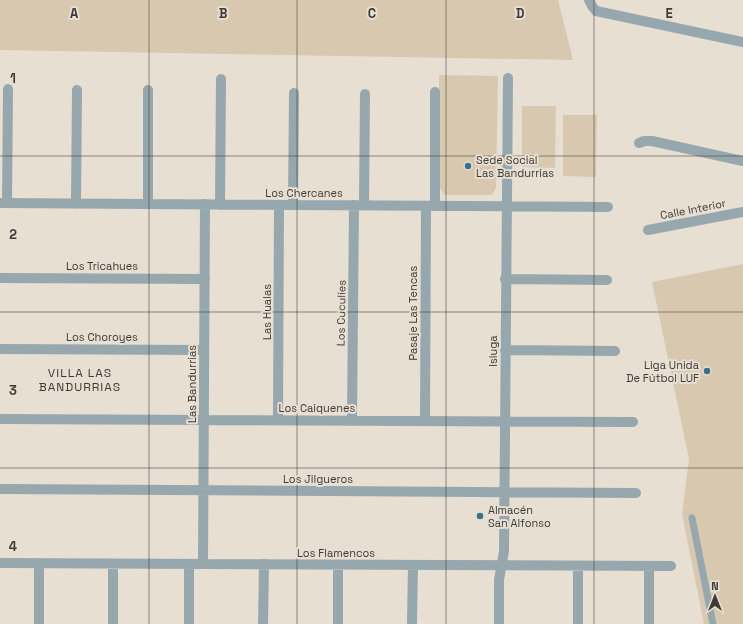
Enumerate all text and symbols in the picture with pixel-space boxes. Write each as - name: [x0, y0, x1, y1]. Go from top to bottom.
- text: A: [70, 5, 79, 22]
- text: B: [219, 5, 228, 22]
- text: C: [368, 5, 376, 22]
- text: D: [516, 5, 525, 22]
- text: E: [665, 5, 673, 22]
- text: 1: [10, 70, 16, 87]
- place label: Sede Social Las Bandurrias: [476, 153, 554, 180]
- marker: Sede Social Las Bandurrias: [463, 161, 473, 171]
- street label: Los Chercanes: [265, 186, 343, 200]
- street label: Calle Interior: [659, 196, 727, 222]
- text: 2: [9, 226, 17, 243]
- street label: Los Tricahues: [66, 259, 138, 273]
- street label: Pasaje Las Tencas: [406, 265, 420, 360]
- street label: Los Cuculíes: [333, 280, 349, 346]
- street label: Las Hualas: [260, 284, 274, 340]
- street label: Los Choroyes: [66, 330, 138, 344]
- street label: Isluga: [486, 335, 500, 367]
- street label: Las Bandurrias: [185, 345, 199, 423]
- place label: Liga Unida De Fútbol LUF: [626, 358, 700, 385]
- district label: VILLA LAS BANDURRIAS: [39, 365, 121, 395]
- marker: Liga Unida De Fútbol LUF: [702, 366, 712, 376]
- text: 3: [9, 382, 17, 399]
- street label: Los Caiquenes: [279, 401, 356, 415]
- street label: Los Jilgueros: [283, 472, 353, 486]
- place label: Almacén San Alfonso: [488, 503, 551, 530]
- marker: Almacén San Alfonso: [475, 511, 485, 521]
- text: 4: [9, 538, 17, 555]
- street label: Los Flamencos: [297, 546, 375, 560]
- north arrow: [695, 576, 735, 616]
- text: N: [711, 579, 719, 593]

